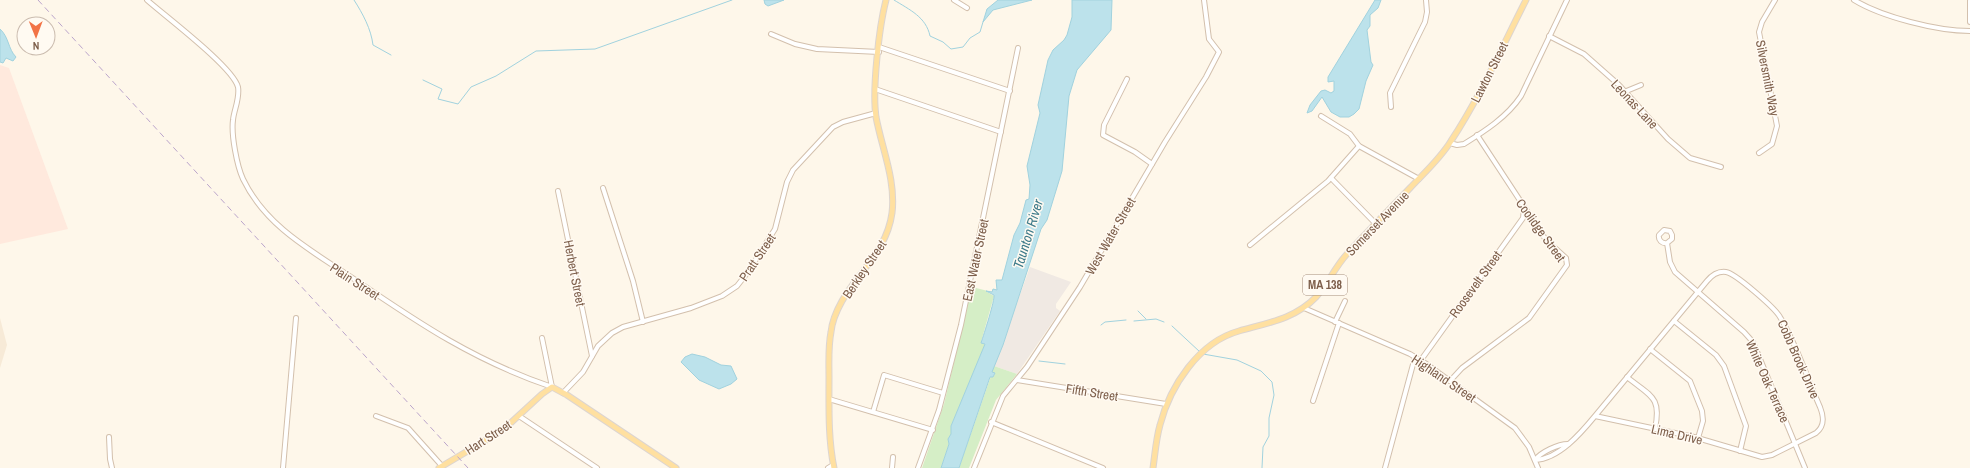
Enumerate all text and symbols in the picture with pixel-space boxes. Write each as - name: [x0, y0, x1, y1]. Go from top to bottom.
- north arrow: [16, 16, 56, 56]
- text: N: [33, 39, 40, 53]
- street label: Lawton Street: [1467, 39, 1512, 105]
- street label: Silversmith Way: [1752, 39, 1783, 118]
- street label: Leonas Lane: [1607, 76, 1662, 133]
- street label: Somerset Avenue: [1342, 187, 1413, 259]
- street label: West Water Street: [1081, 195, 1139, 278]
- street label: Coolidge Street: [1512, 195, 1569, 265]
- water label: Taunton River: [1009, 196, 1047, 271]
- street label: East Water Street: [958, 217, 993, 303]
- street label: Pratt Street: [735, 230, 780, 284]
- street label: Berkley Street: [839, 237, 890, 302]
- street label: Herbert Street: [560, 239, 589, 308]
- street label: Roosevelt Street: [1445, 247, 1505, 321]
- street label: Plain Street: [327, 259, 383, 304]
- road number: MA 138: [1303, 275, 1347, 295]
- street label: Cobb Brook Drive: [1774, 317, 1824, 401]
- street label: White Oak Terrace: [1742, 337, 1793, 425]
- street label: Highland Street: [1408, 351, 1479, 406]
- street label: Fifth Street: [1065, 380, 1119, 405]
- street label: Hart Street: [462, 416, 515, 459]
- street label: Lima Drive: [1650, 420, 1704, 449]

